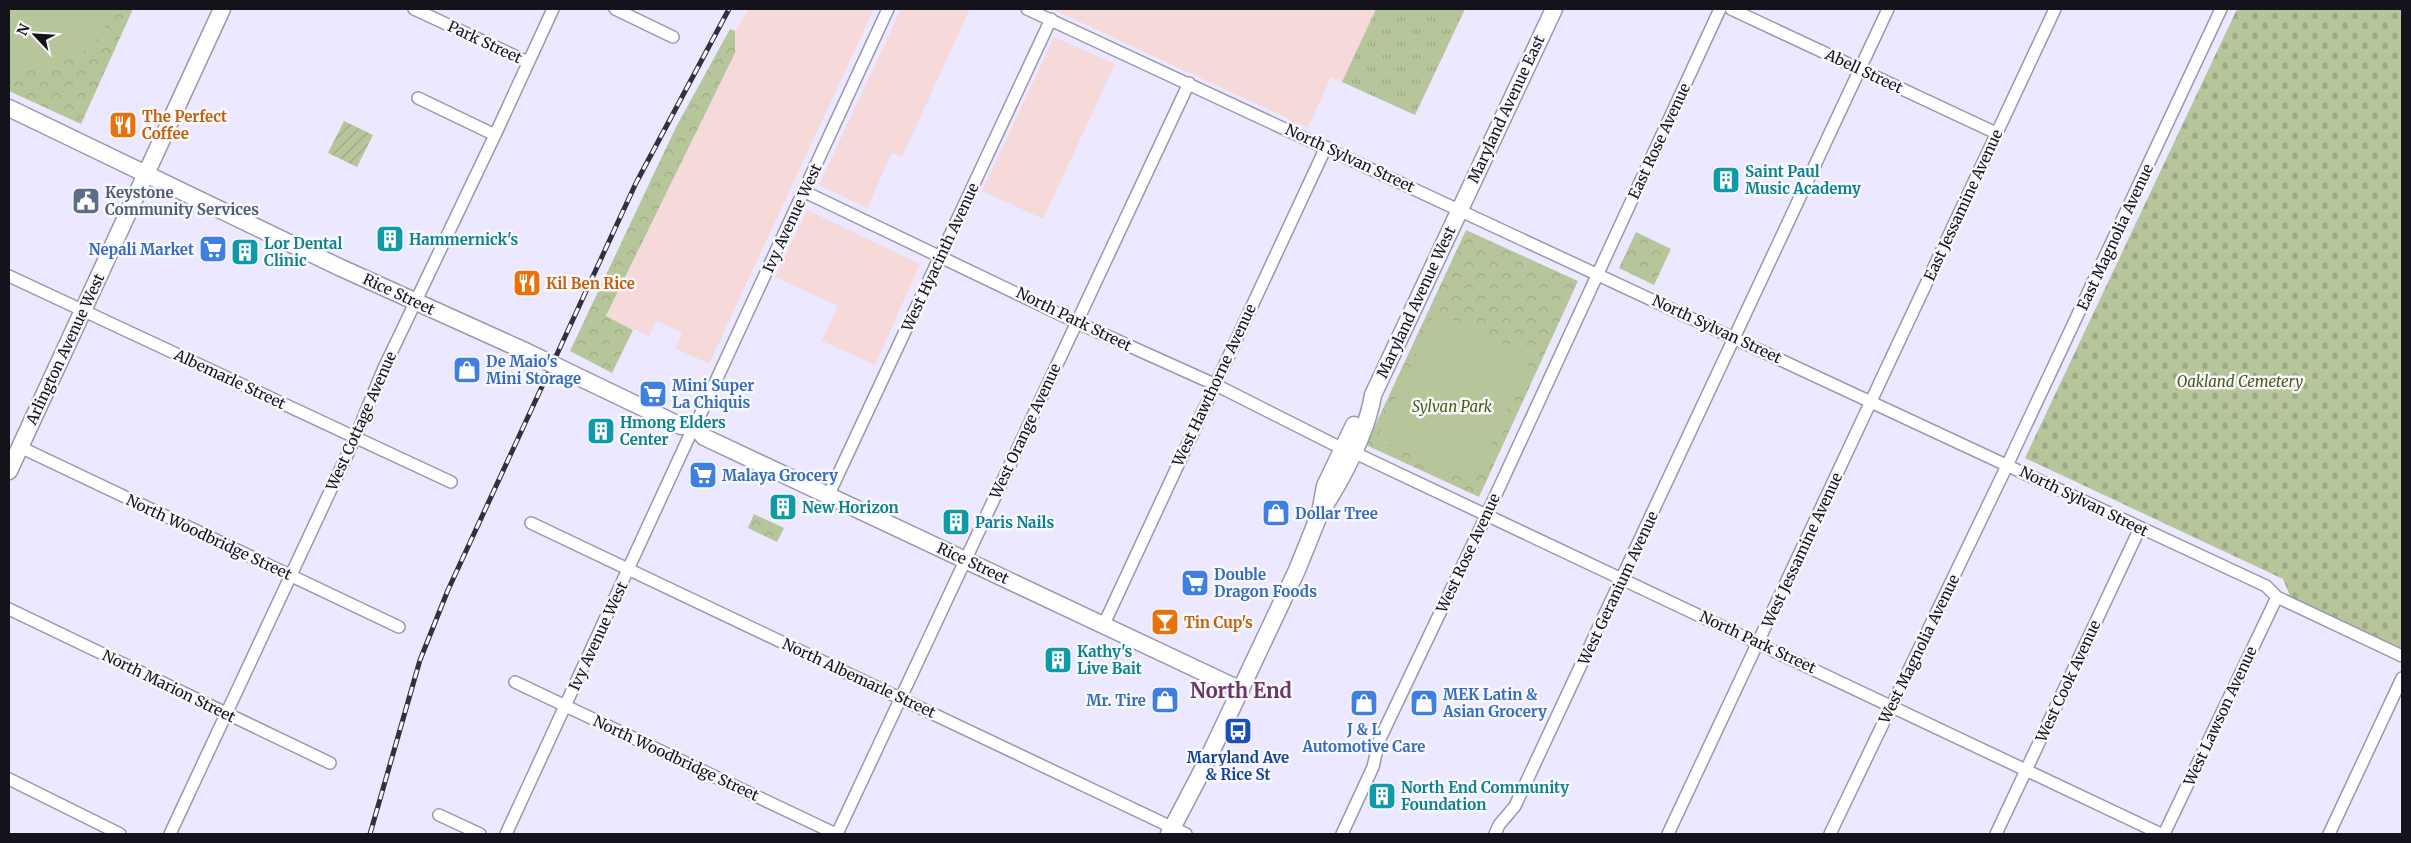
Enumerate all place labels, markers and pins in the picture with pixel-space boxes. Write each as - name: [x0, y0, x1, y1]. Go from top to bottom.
- place label: The Perfect Coffee: [142, 107, 227, 143]
- restaurant icon: The Perfect Coffee: [108, 110, 138, 140]
- place label: Saint Paul Music Academy: [1745, 162, 1861, 198]
- building icon: Saint Paul Music Academy: [1711, 165, 1741, 195]
- place label: Keystone Community Services: [105, 183, 259, 219]
- public building icon: Keystone Community Services: [71, 186, 101, 216]
- building icon: Hammernick's: [375, 224, 405, 254]
- place label: Hammernick's: [409, 230, 519, 249]
- supermarket icon: Nepali Market: [198, 234, 228, 264]
- place label: Lor Dental Clinic: [264, 234, 343, 270]
- building icon: Lor Dental Clinic: [230, 237, 260, 267]
- place label: Nepali Market: [89, 240, 194, 259]
- restaurant icon: Kil Ben Rice: [512, 268, 542, 298]
- place label: Kil Ben Rice: [546, 274, 635, 293]
- place label: De Maio's Mini Storage: [486, 352, 581, 388]
- shop icon: De Maio's Mini Storage: [452, 355, 482, 385]
- place label: Mini Super La Chiquis: [672, 376, 754, 412]
- supermarket icon: Mini Super La Chiquis: [638, 379, 668, 409]
- place label: Hmong Elders Center: [620, 413, 726, 449]
- building icon: Hmong Elders Center: [586, 416, 616, 446]
- supermarket icon: Malaya Grocery: [688, 460, 718, 490]
- place label: Malaya Grocery: [722, 466, 838, 485]
- building icon: New Horizon: [768, 492, 798, 522]
- place label: New Horizon: [802, 498, 899, 517]
- shop icon: Dollar Tree: [1261, 498, 1291, 528]
- place label: Dollar Tree: [1295, 504, 1378, 523]
- building icon: Paris Nails: [941, 507, 971, 537]
- place label: Paris Nails: [975, 513, 1054, 532]
- place label: Double Dragon Foods: [1214, 565, 1317, 601]
- supermarket icon: Double Dragon Foods: [1180, 568, 1210, 598]
- bar icon: Tin Cup's: [1150, 607, 1180, 637]
- place label: Tin Cup's: [1184, 613, 1253, 632]
- place label: Kathy's Live Bait: [1077, 642, 1142, 678]
- building icon: Kathy's Live Bait: [1043, 645, 1073, 675]
- shop icon: Mr. Tire: [1150, 685, 1180, 715]
- place label: MEK Latin & Asian Grocery: [1442, 685, 1547, 721]
- shop icon: J & L Automotive Care: [1349, 688, 1379, 718]
- shop icon: MEK Latin & Asian Grocery: [1409, 688, 1439, 718]
- place label: Mr. Tire: [1086, 691, 1146, 710]
- bus stop icon: Maryland Ave & Rice St: [1223, 716, 1253, 746]
- place label: J & L Automotive Care: [1302, 720, 1425, 756]
- place label: Maryland Ave & Rice St: [1187, 748, 1289, 784]
- place label: North End Community Foundation: [1401, 778, 1569, 814]
- building icon: North End Community Foundation: [1367, 781, 1397, 811]

